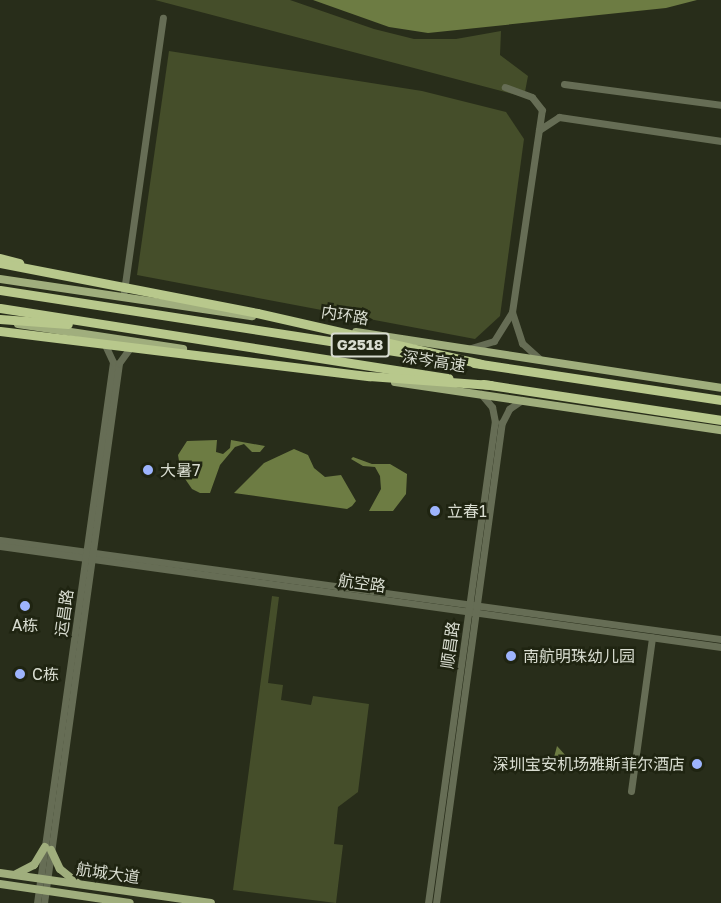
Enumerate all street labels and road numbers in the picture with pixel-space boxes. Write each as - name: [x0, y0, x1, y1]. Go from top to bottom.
- street label: 内环路: [320, 302, 370, 328]
- road number: G2518: [330, 333, 390, 357]
- street label: 深岑高速: [401, 347, 467, 375]
- street label: 航空路: [337, 570, 387, 596]
- street label: 运昌路: [51, 588, 77, 638]
- street label: 顺昌路: [437, 620, 463, 670]
- street label: 航城大道: [75, 859, 141, 887]

